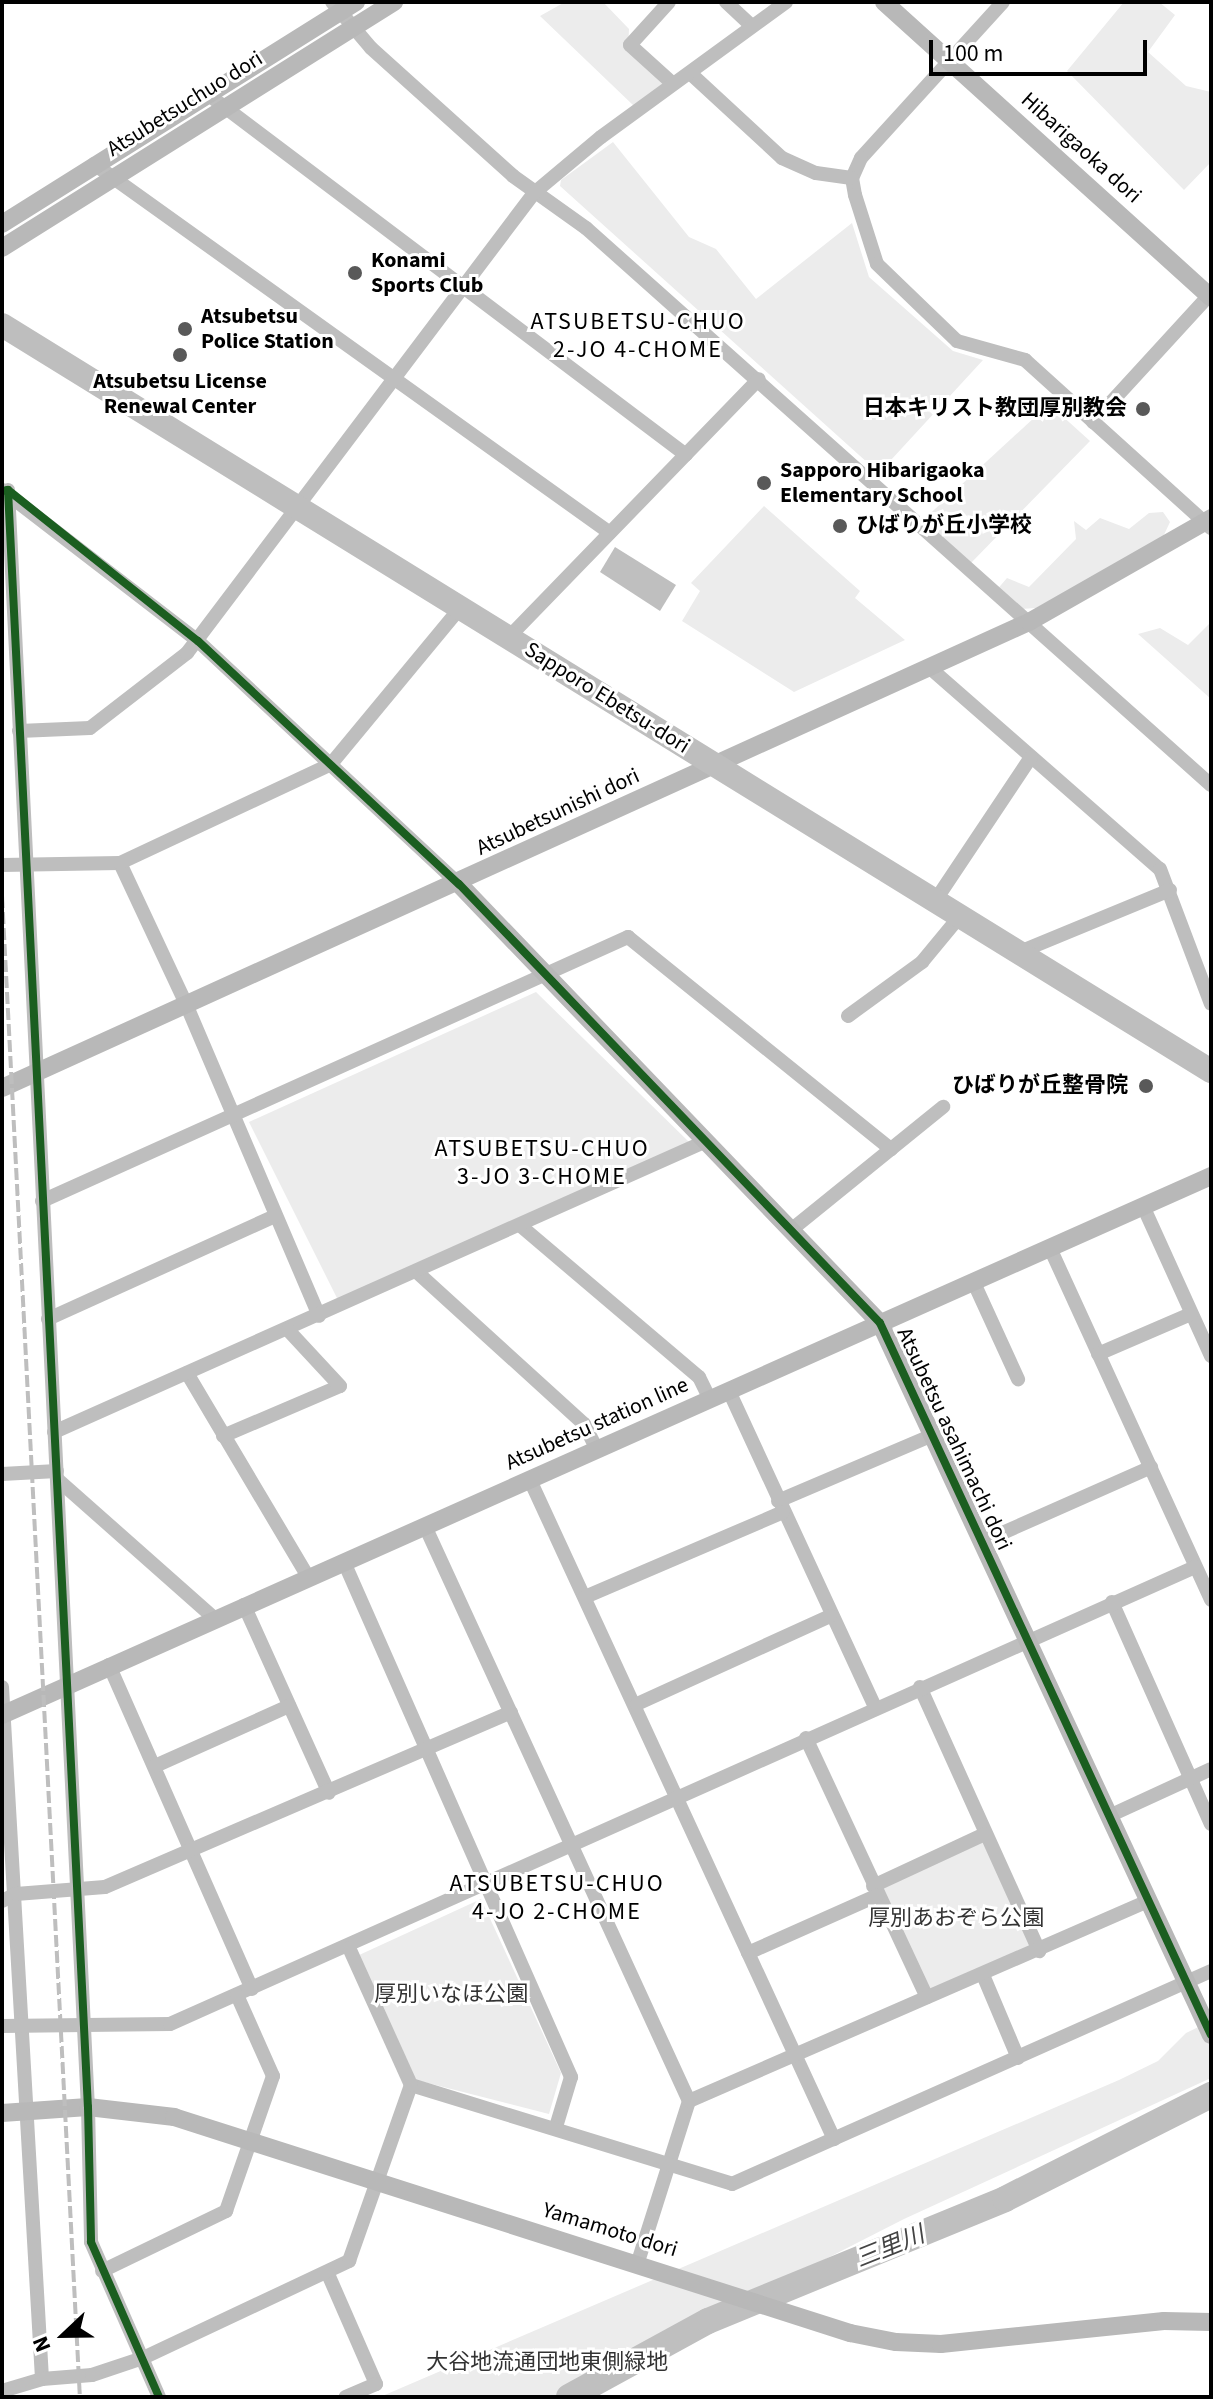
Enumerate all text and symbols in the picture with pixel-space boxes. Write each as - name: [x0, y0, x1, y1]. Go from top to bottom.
- scale bar: [933, 24, 1151, 74]
- text: 100 m: [943, 36, 1003, 71]
- street label: Atsubetsuchuo dori: [102, 45, 268, 163]
- street label: Hibarigaoka dori: [1015, 87, 1147, 209]
- place label: Konami Sports Club: [371, 247, 483, 298]
- marker: Konami Sports Club: [346, 264, 364, 282]
- place label: Atsubetsu Police Station: [201, 303, 334, 354]
- district label: ATSUBETSU-CHUO 2-JO 4-CHOME: [530, 308, 746, 364]
- marker: Atsubetsu Police Station: [176, 320, 194, 338]
- marker: Atsubetsu License Renewal Center: [171, 346, 189, 364]
- place label: Atsubetsu License Renewal Center: [93, 368, 267, 420]
- place label: 日本キリスト教団厚別教会: [863, 396, 1127, 422]
- marker: 日本キリスト教団厚別教会: [1134, 400, 1152, 418]
- place label: Sapporo Hibarigaoka Elementary School: [780, 457, 985, 508]
- marker: Sapporo Hibarigaoka Elementary School: [755, 474, 773, 492]
- place label: ひばりが丘小学校: [856, 513, 1032, 539]
- marker: ひばりが丘小学校: [831, 517, 849, 535]
- street label: Sapporo Ebetsu-dori: [520, 637, 694, 759]
- street label: Atsubetsunishi dori: [472, 763, 644, 861]
- place label: ひばりが丘整骨院: [952, 1073, 1128, 1099]
- marker: ひばりが丘整骨院: [1135, 1075, 1157, 1097]
- district label: ATSUBETSU-CHUO 3-JO 3-CHOME: [434, 1135, 650, 1191]
- street label: Atsubetsu asahimachi dori: [891, 1323, 1017, 1555]
- street label: Atsubetsu station line: [501, 1372, 693, 1476]
- district label: ATSUBETSU-CHUO 4-JO 2-CHOME: [449, 1870, 665, 1926]
- park label: 厚別あおぞら公園: [868, 1906, 1044, 1932]
- park label: 厚別いなほ公園: [374, 1982, 528, 2008]
- street label: Yamamoto dori: [539, 2197, 681, 2263]
- water label: 三里川: [851, 2220, 929, 2274]
- north arrow: [24, 2295, 104, 2375]
- text: N: [24, 2331, 59, 2357]
- park label: 大谷地流通団地東側緑地: [426, 2350, 668, 2376]

